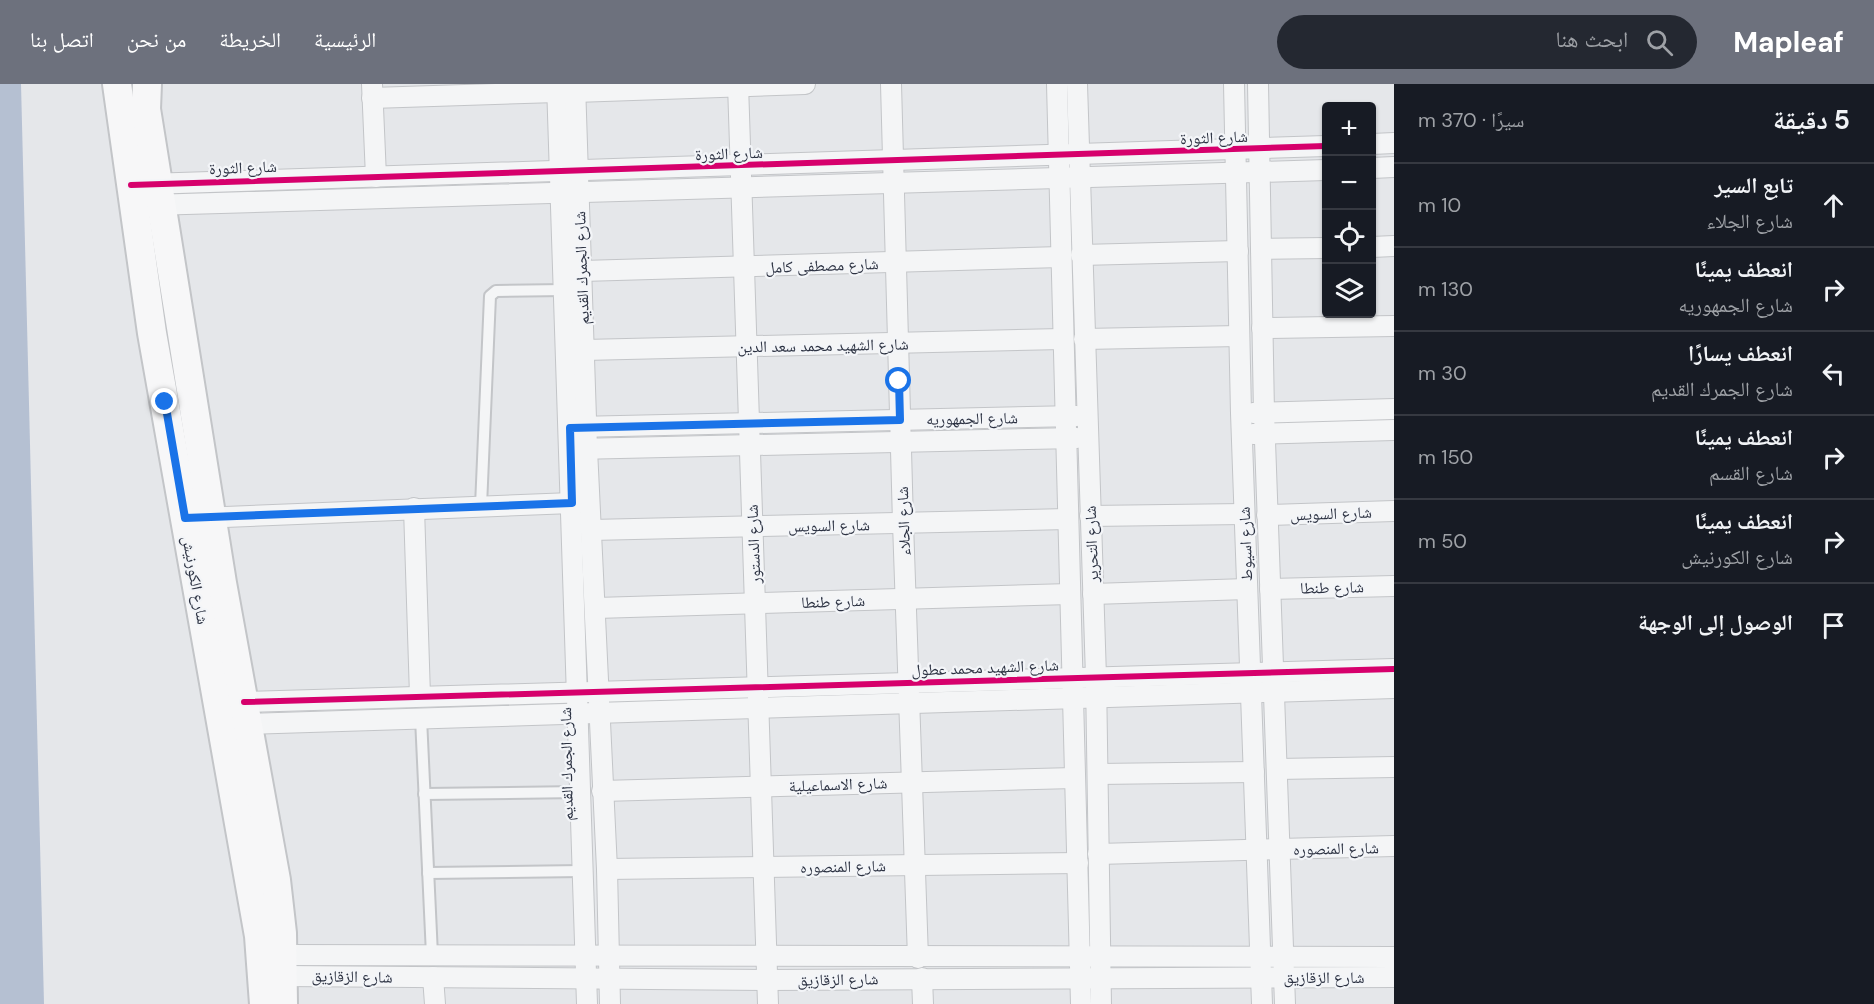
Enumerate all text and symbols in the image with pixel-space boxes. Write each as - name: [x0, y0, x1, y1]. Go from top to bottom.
- search box: [1277, 15, 1697, 69]
- text: Mapleaf: [1733, 24, 1844, 61]
- text: ابحث هنا: [1555, 25, 1628, 54]
- text: اتصل بنا: [30, 26, 94, 54]
- text: من نحن: [127, 26, 186, 54]
- text: الخريطة: [219, 26, 281, 54]
- text: الرئيسية: [314, 26, 376, 54]
- icon: search: [1643, 26, 1676, 59]
- map controls: [1322, 102, 1376, 318]
- button: +: [1322, 102, 1376, 156]
- text: 5 دقيقة: [1773, 103, 1850, 137]
- text: سيرًا · 370 m: [1418, 107, 1525, 133]
- street label: شارع الثورة: [1180, 126, 1248, 149]
- street label: شارع الثورة: [695, 142, 763, 165]
- street label: شارع الثورة: [209, 156, 277, 179]
- button: −: [1322, 156, 1376, 210]
- text: تابع السير: [1714, 171, 1793, 200]
- icon: ahead: [1817, 189, 1850, 222]
- text: 10 m: [1418, 192, 1461, 218]
- text: شارع الجلاء: [1706, 208, 1793, 234]
- button: locate: [1322, 210, 1376, 264]
- street label: شارع الجمرك القديم: [569, 211, 594, 325]
- street label: شارع مصطفى كامل: [765, 253, 879, 278]
- text: انعطف يمينًا: [1695, 255, 1793, 284]
- button: layers: [1322, 264, 1376, 318]
- icon: right: [1817, 273, 1850, 306]
- text: 130 m: [1418, 276, 1473, 302]
- text: شارع الجمهوريه: [1678, 292, 1793, 318]
- street label: شارع الشهيد محمد سعد الدين: [737, 334, 909, 357]
- text: انعطف يسارًا: [1688, 339, 1793, 368]
- icon: left: [1817, 357, 1850, 390]
- text: 30 m: [1418, 360, 1467, 386]
- route start: [885, 367, 911, 393]
- text: شارع الجمرك القديم: [1651, 376, 1793, 402]
- route end: [151, 388, 177, 414]
- street label: شارع الجمهوريه: [926, 407, 1018, 430]
- text: انعطف يمينًا: [1695, 423, 1793, 452]
- icon: right: [1817, 441, 1850, 474]
- text: 150 m: [1418, 444, 1473, 470]
- text: شارع القسم: [1709, 460, 1793, 486]
- street label: شارع الجلاء: [892, 486, 915, 556]
- street label: شارع السويس: [1290, 502, 1372, 525]
- street label: شارع الدستور: [742, 504, 765, 585]
- street label: شارع التحرير: [1080, 505, 1103, 584]
- street label: شارع اسيوط: [1234, 506, 1257, 582]
- text: انعطف يمينًا: [1695, 507, 1793, 536]
- street label: شارع السويس: [788, 514, 870, 537]
- icon: right: [1817, 525, 1850, 558]
- text: 50 m: [1418, 528, 1467, 554]
- street label: شارع الكورنيش: [177, 534, 214, 626]
- text: شارع الكورنيش: [1681, 544, 1793, 570]
- street label: شارع طنطا: [1300, 576, 1364, 599]
- street label: شارع طنطا: [801, 590, 865, 613]
- text: الوصول إلى الوجهة: [1638, 608, 1793, 637]
- icon: arrive: [1817, 609, 1850, 642]
- street label: شارع الشهيد محمد عطول: [911, 654, 1059, 681]
- street label: شارع الجمرك القديم: [555, 707, 578, 821]
- street label: شارع الاسماعيلية: [788, 772, 888, 797]
- street label: شارع المنصوره: [1293, 837, 1379, 860]
- street label: شارع المنصوره: [800, 855, 886, 878]
- street label: شارع الزقازيق: [311, 965, 393, 988]
- street label: شارع الزقازيق: [1283, 967, 1365, 988]
- street label: شارع الزقازيق: [797, 968, 879, 991]

